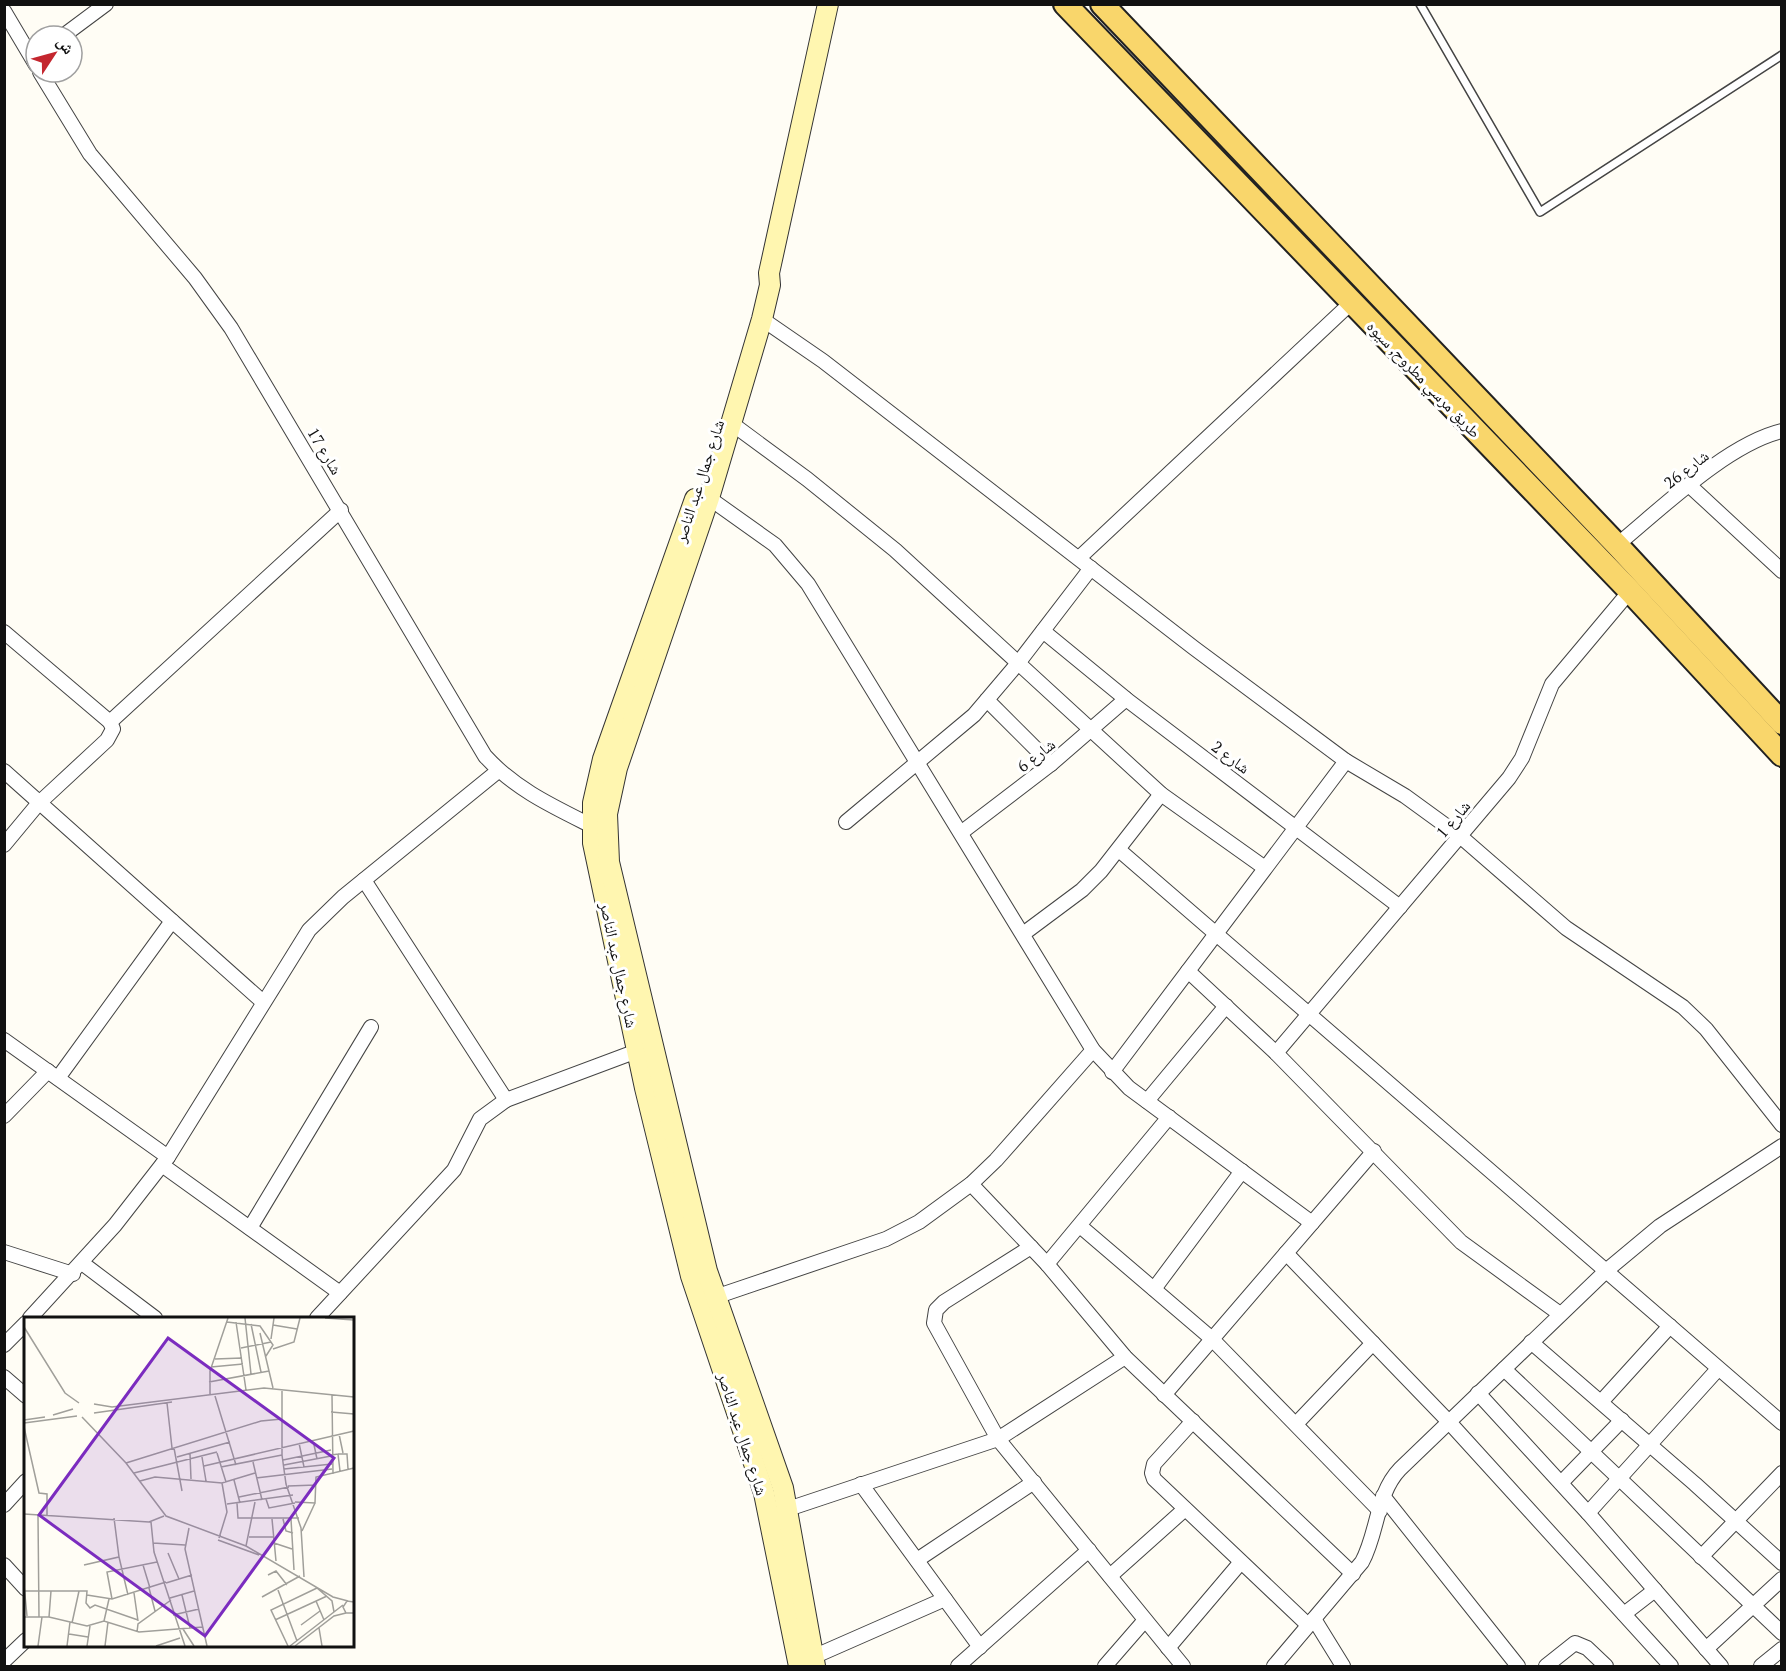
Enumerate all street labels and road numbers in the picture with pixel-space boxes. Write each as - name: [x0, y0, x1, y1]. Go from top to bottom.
- street label: طريق مرسي مطروح, سيوه: [1361, 315, 1486, 444]
- street label: شارع جمال عبد الناصر: [668, 417, 729, 546]
- street label: شارع 17: [302, 423, 348, 479]
- street label: شارع 26: [1659, 445, 1713, 493]
- street label: شارع 6: [1012, 733, 1060, 777]
- street label: شارع 2: [1207, 735, 1255, 779]
- street label: شارع 1: [1431, 796, 1475, 842]
- street label: شارع جمال عبد الناصر: [595, 899, 643, 1030]
- street label: شارع جمال عبد الناصر: [712, 1369, 773, 1498]

